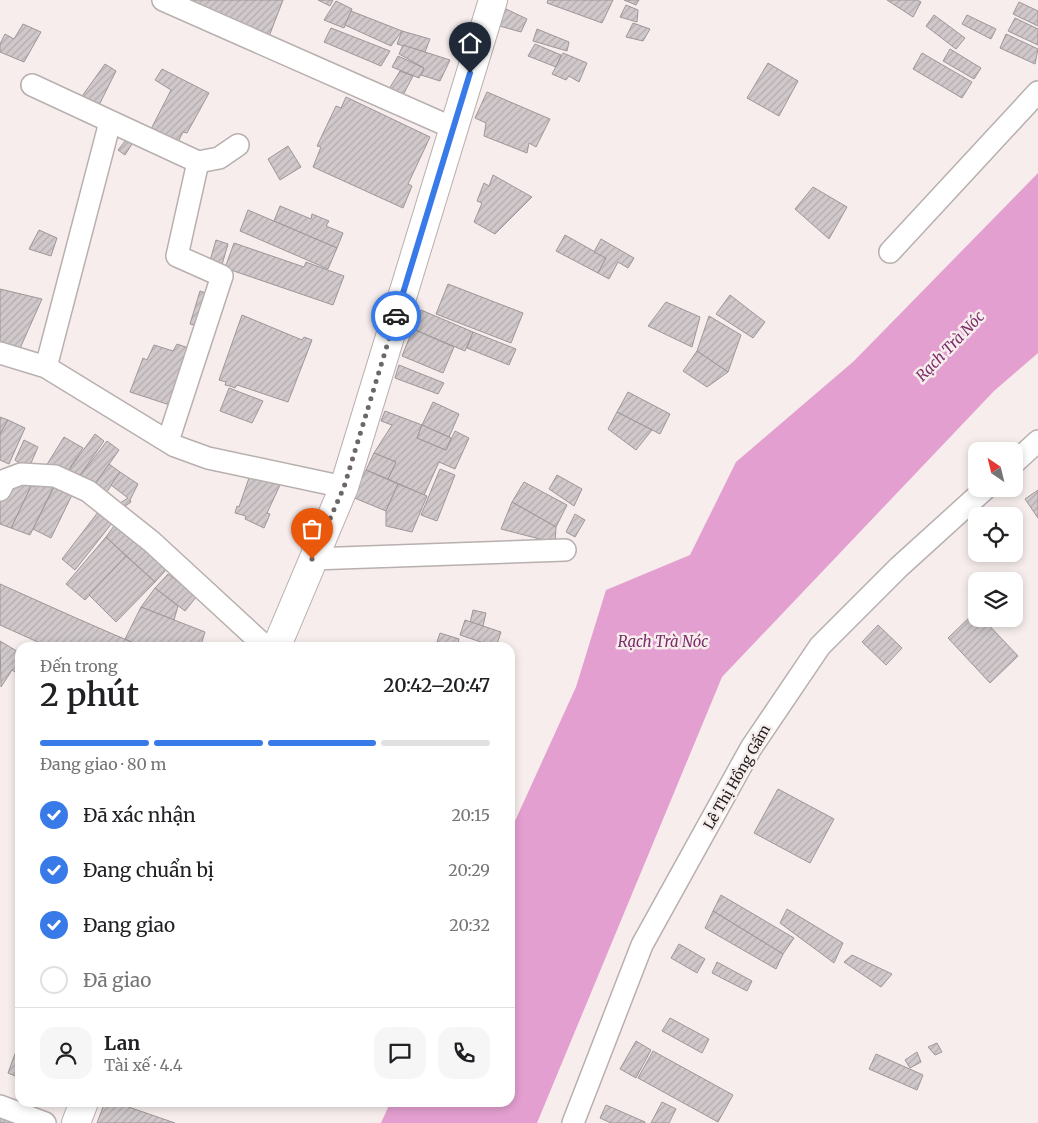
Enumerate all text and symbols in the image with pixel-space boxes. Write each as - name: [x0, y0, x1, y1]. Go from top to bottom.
- pin: [449, 22, 491, 73]
- icon: home: [456, 29, 484, 57]
- courier: [371, 291, 421, 341]
- icon: car: [382, 302, 410, 330]
- water label: Rạch Trà Nóc: [912, 307, 988, 385]
- north arrow: [968, 442, 1022, 498]
- map controls: [968, 442, 1023, 627]
- button: locate: [968, 507, 1023, 562]
- pin: [291, 508, 333, 559]
- icon: bag: [298, 515, 326, 543]
- button: layers: [968, 572, 1023, 627]
- water label: Rạch Trà Nóc: [618, 632, 708, 651]
- text: Đến trong: [40, 656, 118, 676]
- text: 20:42–20:47: [383, 673, 490, 697]
- text: 2 phút: [40, 675, 139, 715]
- street label: Lê Thị Hồng Gấm: [700, 721, 774, 833]
- text: Đang giao · 80 m: [40, 754, 166, 774]
- icon: check: [40, 801, 68, 829]
- text: Đã xác nhận: [83, 803, 196, 827]
- text: 20:15: [451, 805, 490, 825]
- icon: check: [40, 856, 68, 884]
- text: Đang chuẩn bị: [83, 858, 214, 882]
- text: 20:29: [448, 860, 490, 880]
- icon: check: [40, 911, 68, 939]
- text: Đang giao: [83, 913, 175, 937]
- text: 20:32: [449, 915, 490, 935]
- text: Đã giao: [83, 968, 151, 992]
- button: person: [40, 1027, 92, 1079]
- button: chat: [374, 1027, 426, 1079]
- button: phone: [438, 1027, 490, 1079]
- text: Lan: [104, 1031, 140, 1055]
- text: Tài xế · 4.4: [104, 1055, 182, 1075]

